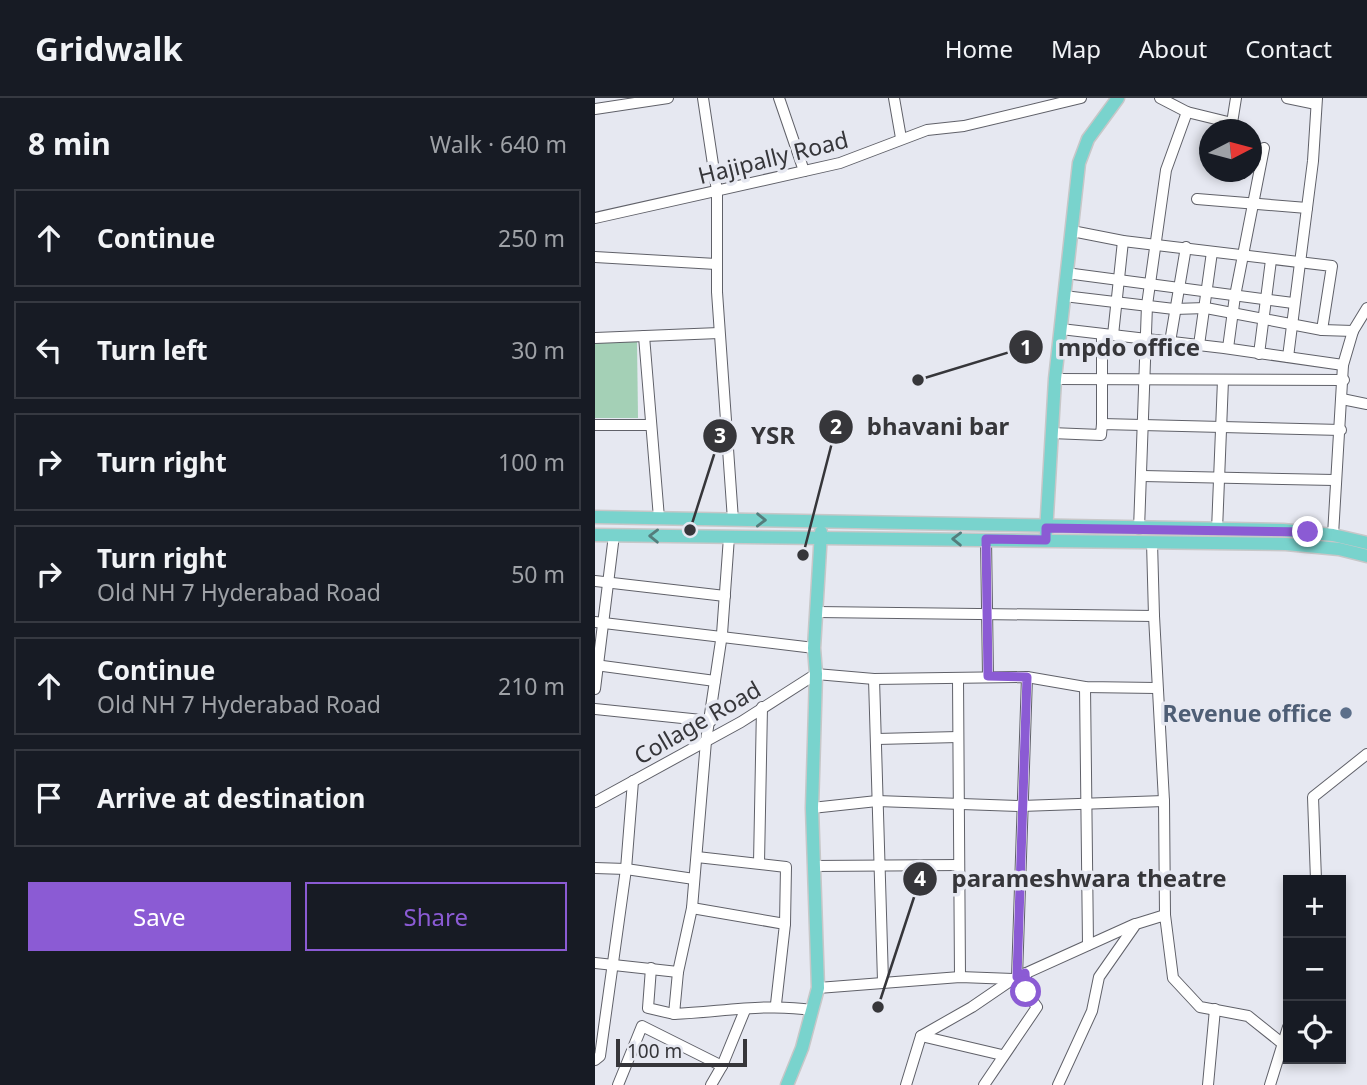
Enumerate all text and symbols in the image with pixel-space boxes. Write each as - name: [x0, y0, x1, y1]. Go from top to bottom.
- text: Gridwalk: [35, 26, 183, 71]
- text: Home: [945, 32, 1013, 65]
- text: Map: [1051, 32, 1101, 65]
- text: About: [1139, 32, 1207, 65]
- text: Contact: [1245, 32, 1332, 65]
- north arrow: [1199, 119, 1262, 182]
- text: 8 min: [28, 123, 111, 164]
- street label: Hajipally Road: [695, 123, 851, 191]
- text: Walk · 640 m: [430, 128, 567, 160]
- icon: ahead: [30, 219, 68, 257]
- text: Continue: [97, 220, 215, 256]
- text: 250 m: [498, 222, 565, 254]
- callout: mpdo office: [1009, 325, 1214, 370]
- text: mpdo office: [1058, 330, 1200, 363]
- icon: left: [30, 331, 68, 369]
- text: Turn left: [97, 332, 208, 368]
- text: 1: [1020, 333, 1032, 361]
- text: 30 m: [511, 334, 565, 366]
- callout: bhavani bar: [818, 404, 1024, 449]
- text: bhavani bar: [867, 409, 1010, 442]
- text: 2: [830, 412, 842, 440]
- callout: YSR: [702, 413, 809, 458]
- text: YSR: [751, 418, 795, 451]
- text: 3: [714, 421, 726, 449]
- icon: right: [30, 443, 68, 481]
- text: Turn right: [97, 444, 227, 480]
- text: 100 m: [498, 446, 565, 478]
- one-way arrow: [756, 513, 767, 528]
- route end: [1292, 516, 1323, 547]
- one-way arrow: [648, 528, 659, 544]
- one-way arrow: [951, 531, 962, 546]
- text: Turn right: [97, 540, 227, 576]
- icon: right: [30, 555, 68, 593]
- text: 50 m: [511, 558, 565, 590]
- text: Old NH 7 Hyderabad Road: [97, 576, 381, 608]
- text: Continue: [97, 652, 215, 688]
- icon: ahead: [30, 667, 68, 705]
- text: 210 m: [498, 670, 565, 702]
- street label: Collage Road: [628, 673, 766, 771]
- text: Old NH 7 Hyderabad Road: [97, 688, 381, 720]
- place label: Revenue office: [1163, 697, 1332, 729]
- marker: Revenue office: [1338, 705, 1354, 721]
- icon: arrive: [30, 779, 68, 817]
- text: Arrive at destination: [97, 780, 366, 816]
- callout: parameshwara theatre: [902, 857, 1240, 902]
- text: parameshwara theatre: [951, 861, 1227, 894]
- text: 4: [914, 864, 926, 892]
- map controls: [1283, 875, 1346, 1064]
- button: +: [1283, 875, 1346, 938]
- button: Save: [28, 882, 291, 951]
- button: Share: [305, 882, 567, 951]
- button: −: [1283, 938, 1346, 1001]
- route start: [1010, 976, 1041, 1007]
- button: locate: [1283, 1001, 1346, 1064]
- scale bar: [616, 1036, 747, 1068]
- text: 100 m: [627, 1038, 682, 1064]

